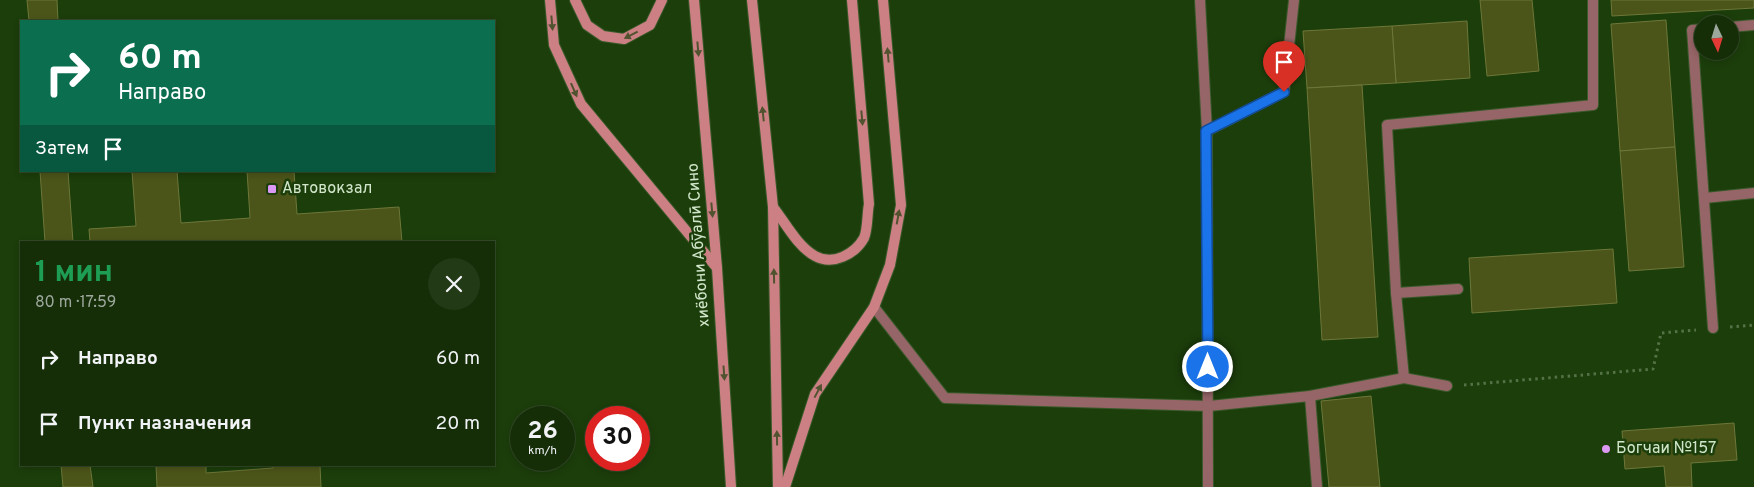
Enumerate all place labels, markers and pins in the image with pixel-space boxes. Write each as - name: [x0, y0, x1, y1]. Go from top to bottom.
- pin: [1263, 41, 1305, 92]
- place label: Автовокзал: [282, 179, 372, 199]
- marker: Автовокзал: [266, 183, 278, 195]
- place label: Богчаи №157: [1616, 439, 1716, 459]
- marker: Богчаи №157: [1600, 443, 1612, 455]

